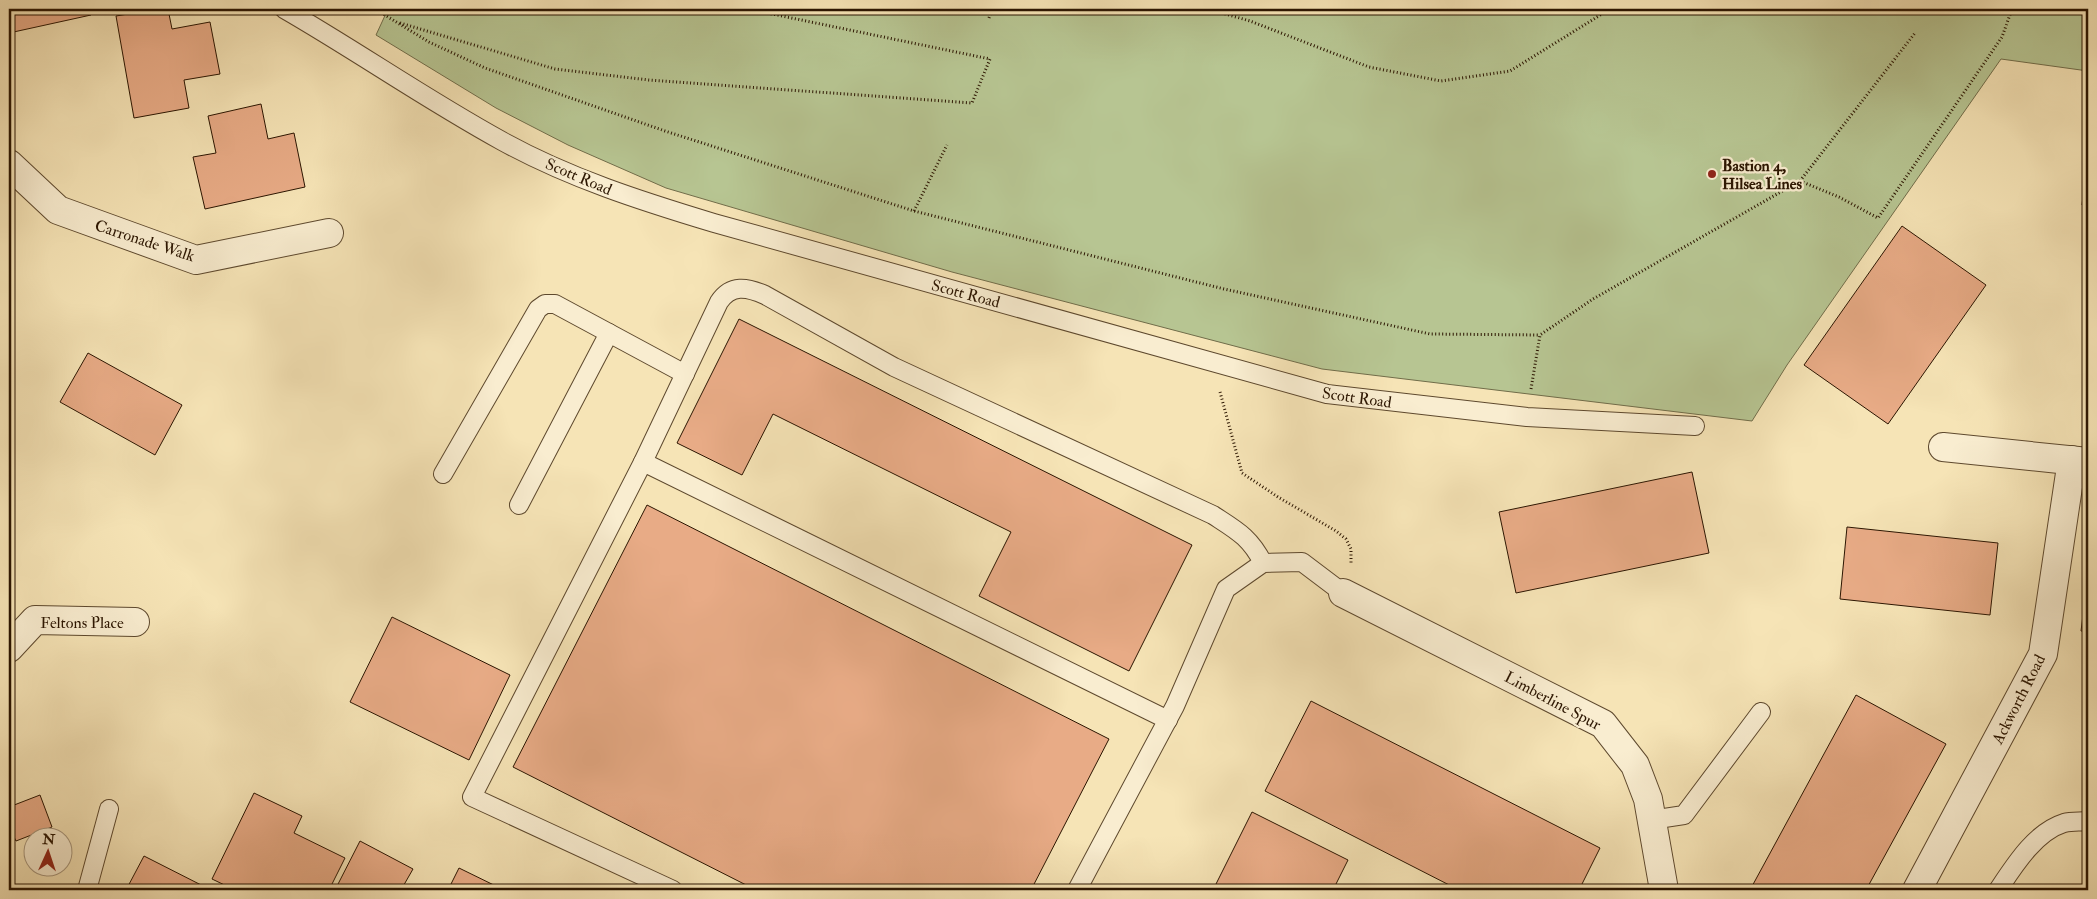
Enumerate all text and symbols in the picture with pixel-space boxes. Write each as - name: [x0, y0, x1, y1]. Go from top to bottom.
- street label: Scott Road: [542, 154, 615, 200]
- place label: Bastion 4, Hilsea Lines: [1722, 156, 1802, 194]
- marker: Bastion 4, Hilsea Lines: [1706, 168, 1718, 180]
- street label: Carronade Walk: [92, 215, 197, 267]
- street label: Scott Road: [929, 275, 1002, 313]
- street label: Scott Road: [1321, 383, 1393, 413]
- street label: Feltons Place: [40, 613, 124, 633]
- street label: Ackworth Road: [1987, 651, 2050, 749]
- street label: Limberline Spur: [1500, 667, 1604, 736]
- north arrow: [22, 826, 72, 876]
- text: N: [41, 831, 56, 848]

